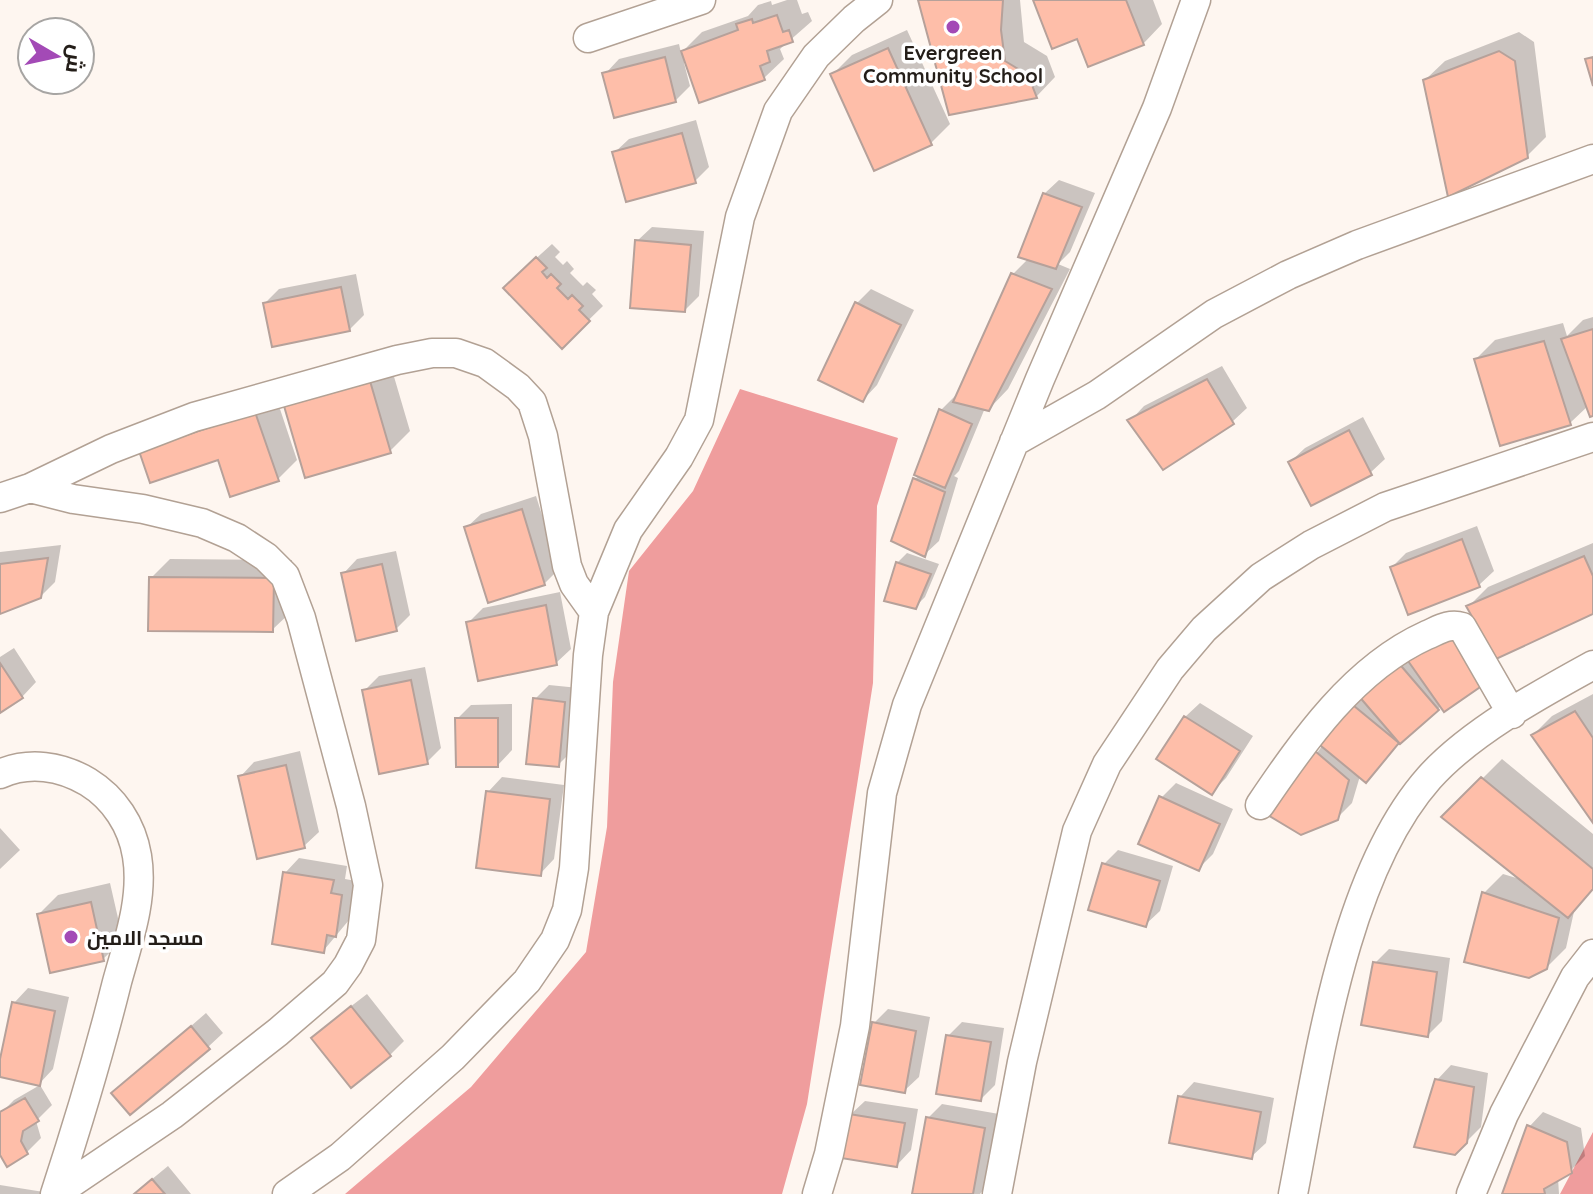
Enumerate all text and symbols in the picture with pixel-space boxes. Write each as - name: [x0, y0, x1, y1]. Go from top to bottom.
- north arrow: [16, 16, 96, 96]
- marker: Evergreen Community School: [944, 18, 962, 36]
- place label: Evergreen Community School: [863, 40, 1043, 88]
- text: ش: [60, 43, 92, 75]
- place label: مسجد الامين: [87, 925, 204, 950]
- marker: مسجد الامين: [62, 928, 80, 946]

